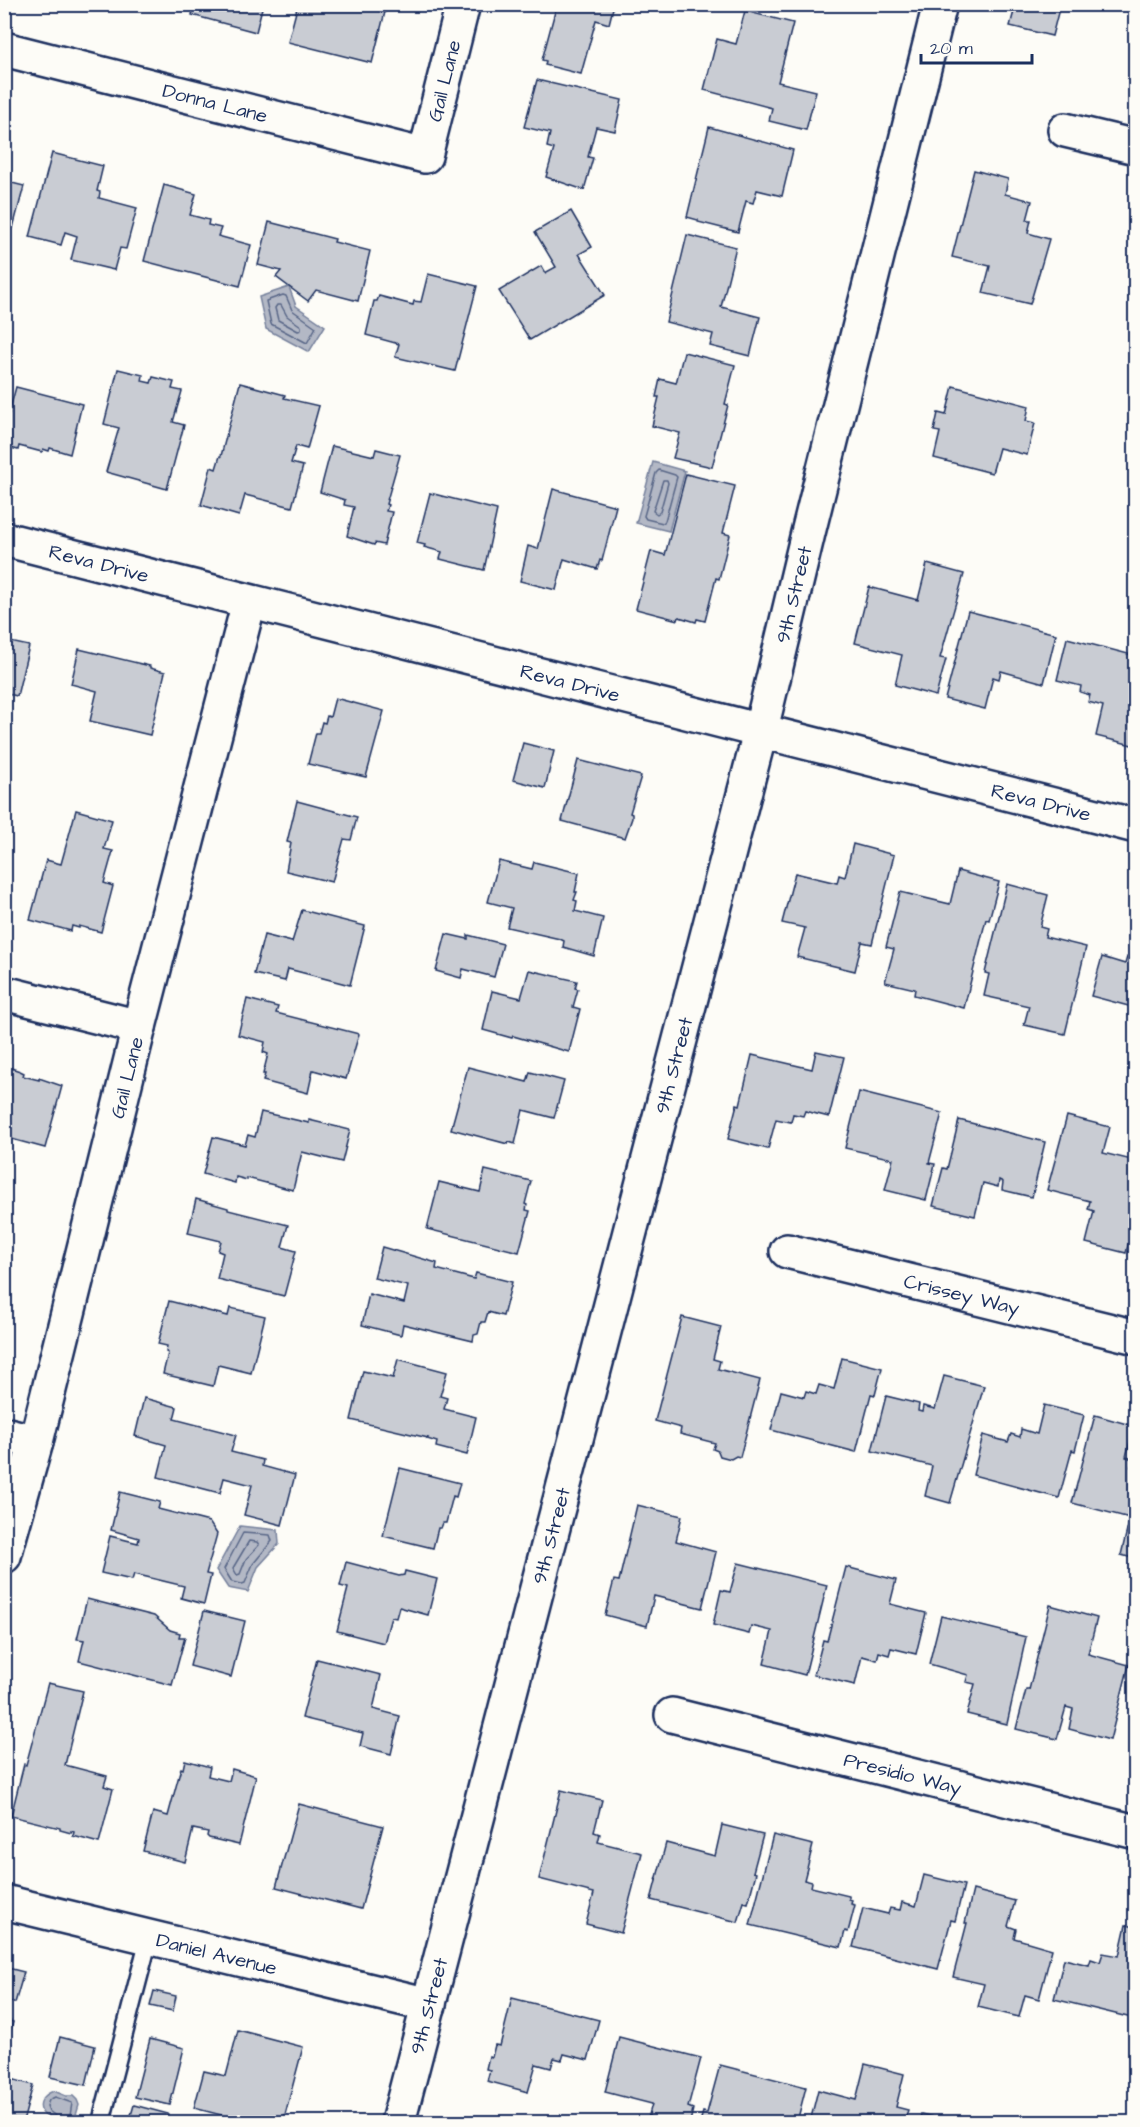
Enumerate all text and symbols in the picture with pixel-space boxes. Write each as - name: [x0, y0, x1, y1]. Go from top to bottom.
- scale bar: [921, 27, 1032, 65]
- text: 20 m: [930, 36, 973, 61]
- street label: Gail Lane: [421, 37, 468, 125]
- street label: Donna Lane: [160, 77, 271, 130]
- street label: Reva Drive: [46, 538, 152, 590]
- street label: 9th Street: [769, 543, 819, 646]
- street label: Reva Drive: [517, 657, 623, 710]
- street label: Reva Drive: [988, 777, 1094, 829]
- street label: 9th Street: [648, 1014, 700, 1117]
- street label: Gail Lane: [104, 1034, 151, 1121]
- street label: Crissey Way: [901, 1267, 1022, 1324]
- street label: 9th Street: [526, 1484, 578, 1587]
- street label: Presidio Way: [841, 1746, 964, 1803]
- street label: Daniel Avenue: [153, 1926, 280, 1983]
- street label: 9th Street: [403, 1955, 455, 2058]

